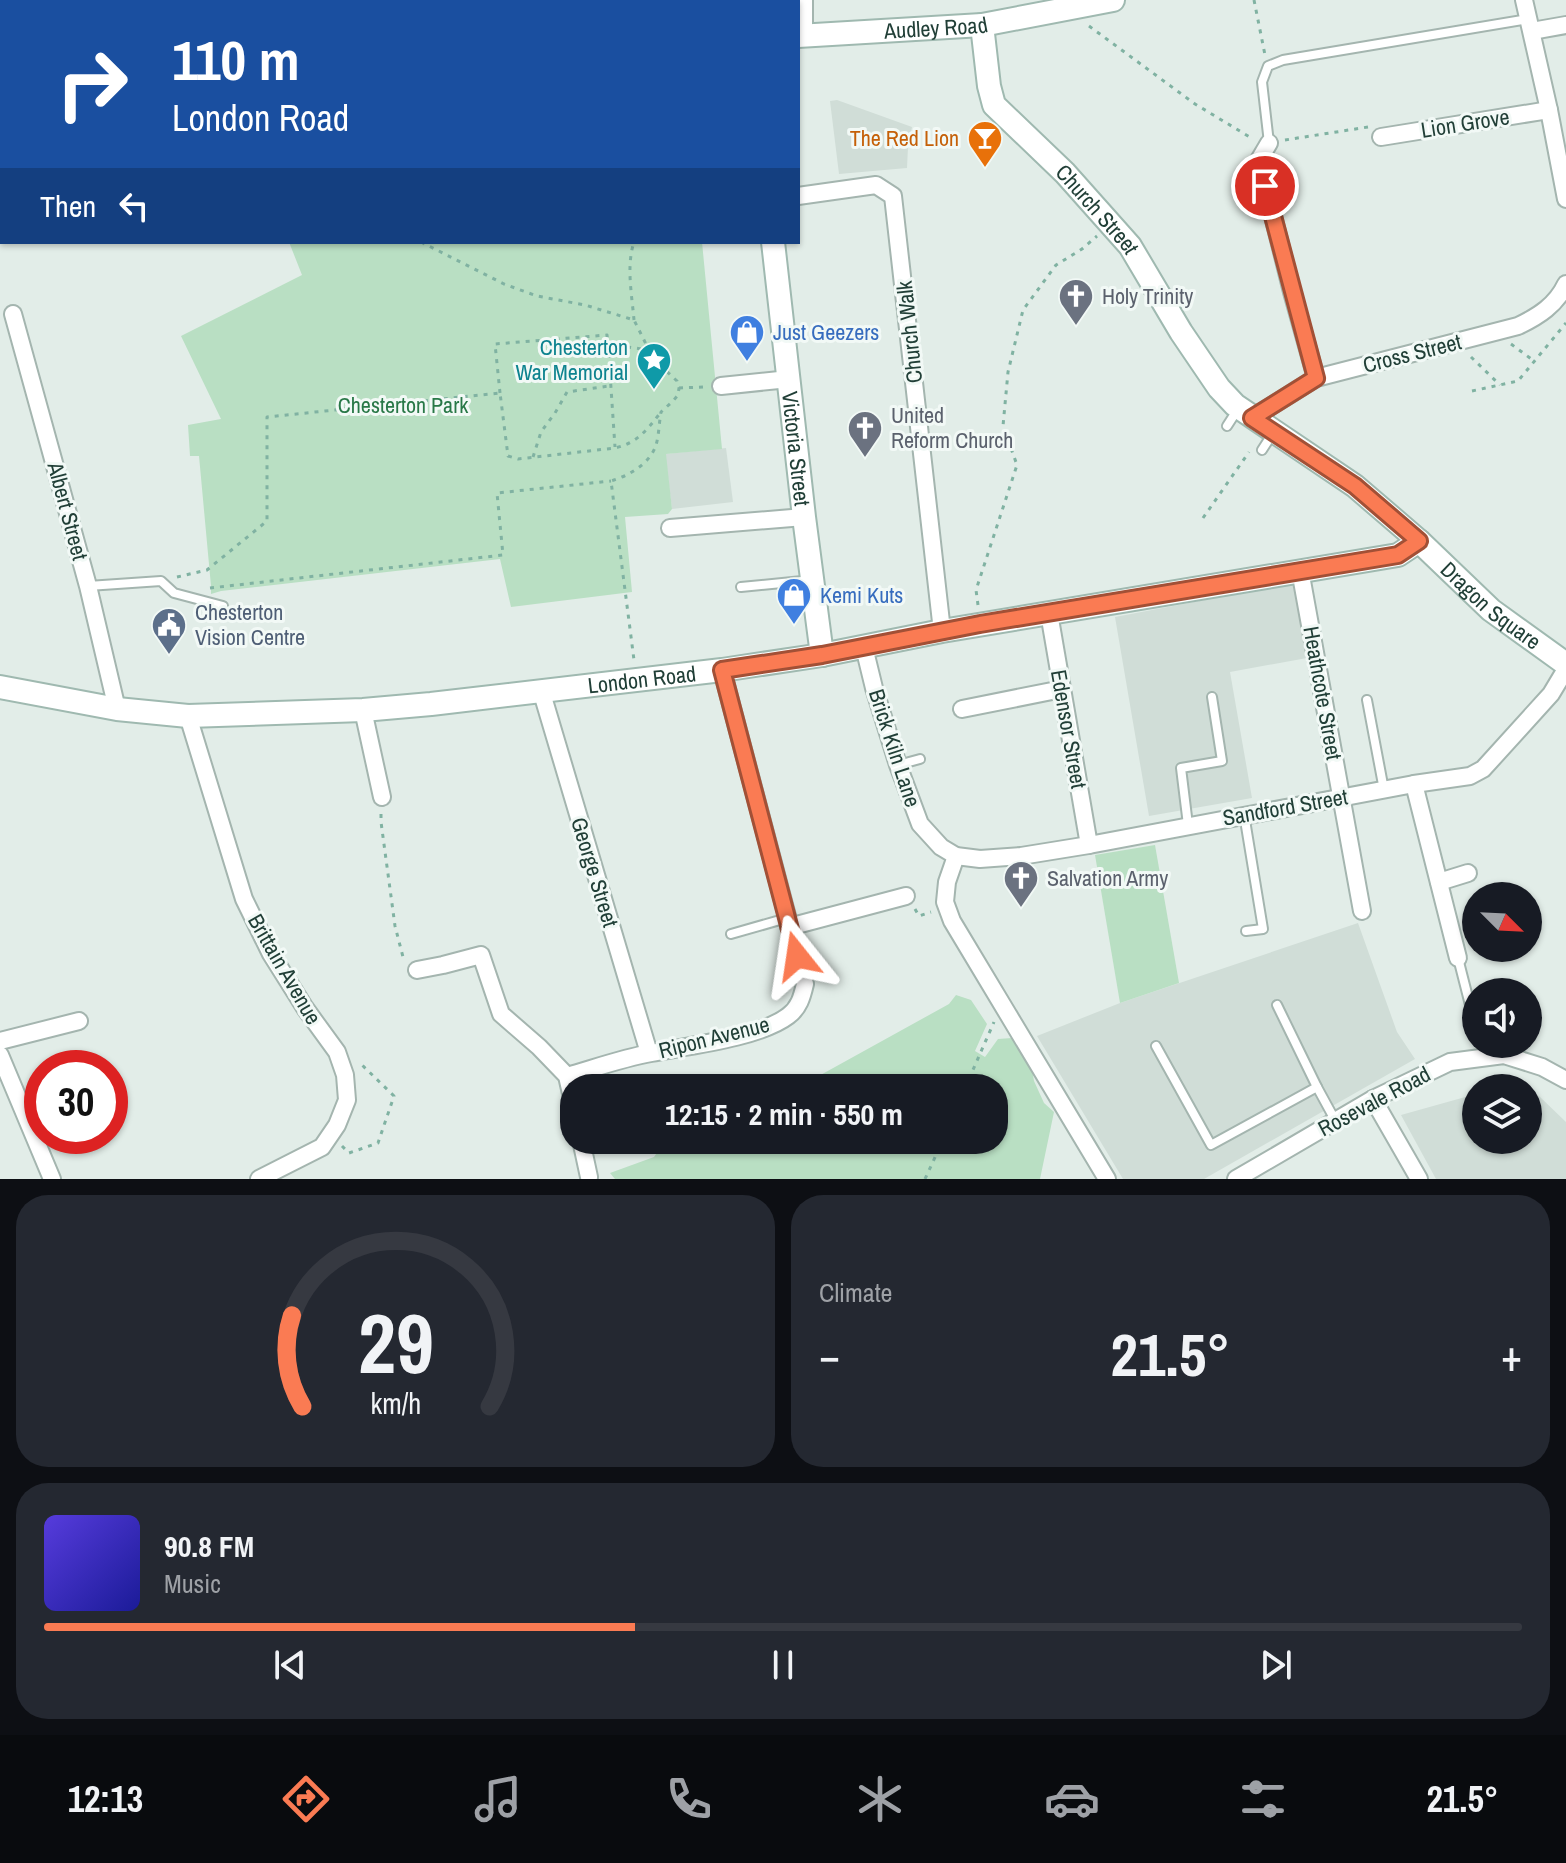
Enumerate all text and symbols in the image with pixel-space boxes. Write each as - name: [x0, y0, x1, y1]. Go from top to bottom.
- street label: Audley Road: [882, 9, 990, 46]
- text: 110 m: [172, 22, 300, 97]
- icon: right: [40, 32, 144, 136]
- text: London Road: [172, 94, 349, 142]
- street label: Lion Grove: [1419, 101, 1511, 145]
- bar icon: The Red Lion: [966, 119, 1004, 169]
- place label: The Red Lion: [850, 123, 959, 153]
- pin: [1231, 152, 1299, 220]
- street label: Church Street: [1050, 157, 1146, 259]
- icon: arrive: [1243, 164, 1287, 208]
- icon: left: [112, 184, 156, 228]
- text: Then: [40, 186, 96, 226]
- church icon: Holy Trinity: [1057, 277, 1095, 327]
- street label: Church Walk: [889, 278, 929, 385]
- place label: Holy Trinity: [1102, 281, 1193, 311]
- shop icon: Just Geezers: [728, 313, 766, 363]
- place label: Just Geezers: [773, 317, 879, 347]
- street label: Cross Street: [1360, 326, 1464, 380]
- place label: Chesterton War Memorial: [515, 332, 628, 387]
- place icon: Chesterton War Memorial: [635, 341, 673, 391]
- park label: Chesterton Park: [338, 390, 469, 420]
- street label: Victoria Street: [775, 390, 818, 508]
- place label: United Reform Church: [891, 400, 1013, 455]
- church icon: United Reform Church: [846, 409, 884, 459]
- street label: Albert Street: [40, 458, 95, 563]
- street label: Dragon Square: [1434, 555, 1547, 656]
- shop icon: Kemi Kuts: [775, 576, 813, 626]
- place label: Kemi Kuts: [820, 580, 903, 610]
- place label: Chesterton Vision Centre: [195, 597, 305, 652]
- public building icon: Chesterton Vision Centre: [150, 606, 188, 656]
- street label: Heathcote Street: [1296, 624, 1350, 762]
- street label: London Road: [586, 658, 697, 701]
- street label: Edensor Street: [1044, 667, 1094, 791]
- street label: Brick Kiln Lane: [862, 685, 928, 811]
- street label: Sandford Street: [1220, 781, 1350, 833]
- street label: George Street: [564, 813, 626, 931]
- church icon: Salvation Army: [1002, 859, 1040, 909]
- place label: Salvation Army: [1047, 863, 1168, 893]
- north arrow: [1462, 882, 1542, 962]
- map controls: [1462, 882, 1542, 1154]
- street label: Brittain Avenue: [241, 908, 329, 1030]
- position arrow: [755, 914, 839, 998]
- button: sound: [1462, 978, 1542, 1058]
- street label: Ripon Avenue: [656, 1009, 772, 1065]
- speed limit sign: 30: [24, 1050, 128, 1154]
- street label: Rosevale Road: [1313, 1059, 1435, 1143]
- button: layers: [1462, 1074, 1542, 1154]
- text: 12:15 · 2 min · 550 m: [665, 1094, 903, 1134]
- text: Climate: [819, 1275, 892, 1310]
- text: 29: [358, 1287, 433, 1399]
- text: 21.5°: [1111, 1314, 1230, 1395]
- text: −: [819, 1325, 840, 1385]
- text: +: [1501, 1325, 1522, 1385]
- text: km/h: [370, 1384, 421, 1423]
- text: 90.8 FM: [164, 1526, 254, 1566]
- text: Music: [164, 1566, 221, 1601]
- icon: previous: [268, 1643, 312, 1687]
- icon: pause: [761, 1643, 805, 1687]
- icon: next: [1254, 1643, 1298, 1687]
- icon: directions: [278, 1771, 334, 1827]
- icon: music: [470, 1771, 526, 1827]
- icon: phone: [661, 1771, 717, 1827]
- icon: climate: [852, 1771, 908, 1827]
- icon: car: [1044, 1771, 1100, 1827]
- icon: filters: [1235, 1771, 1291, 1827]
- text: 12:13: [68, 1775, 143, 1823]
- text: 21.5°: [1426, 1775, 1498, 1823]

